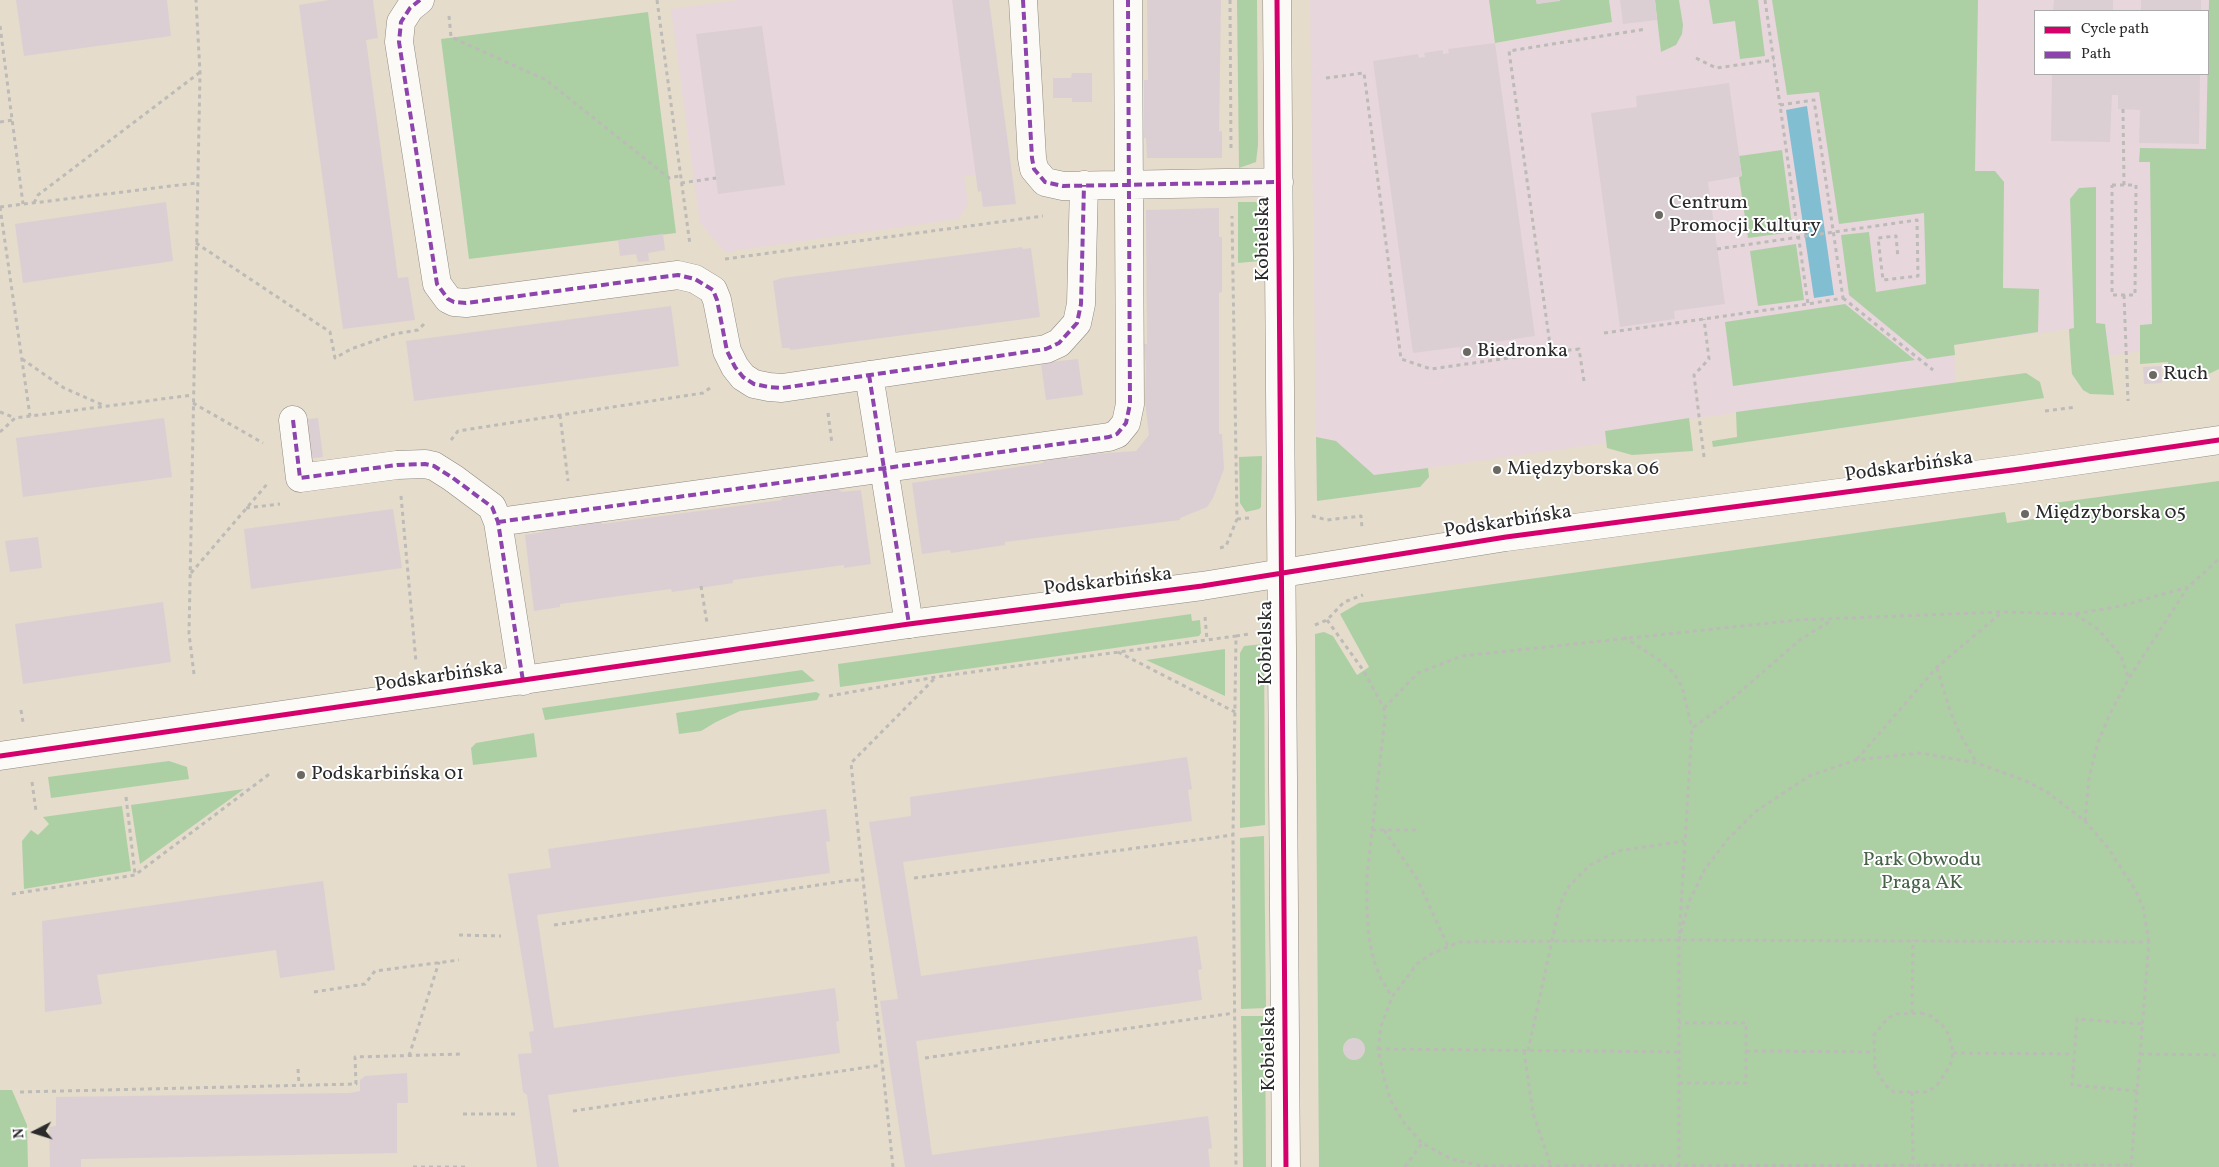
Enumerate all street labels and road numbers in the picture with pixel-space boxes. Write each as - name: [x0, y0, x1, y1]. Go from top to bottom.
- street label: Kobielska: [1252, 196, 1276, 282]
- street label: Podskarbińska: [1843, 447, 1975, 489]
- street label: Podskarbińska: [1442, 501, 1574, 545]
- street label: Podskarbińska: [1042, 563, 1174, 603]
- street label: Kobielska: [1255, 600, 1279, 686]
- street label: Podskarbińska: [373, 657, 505, 699]
- street label: Kobielska: [1258, 1006, 1282, 1092]

